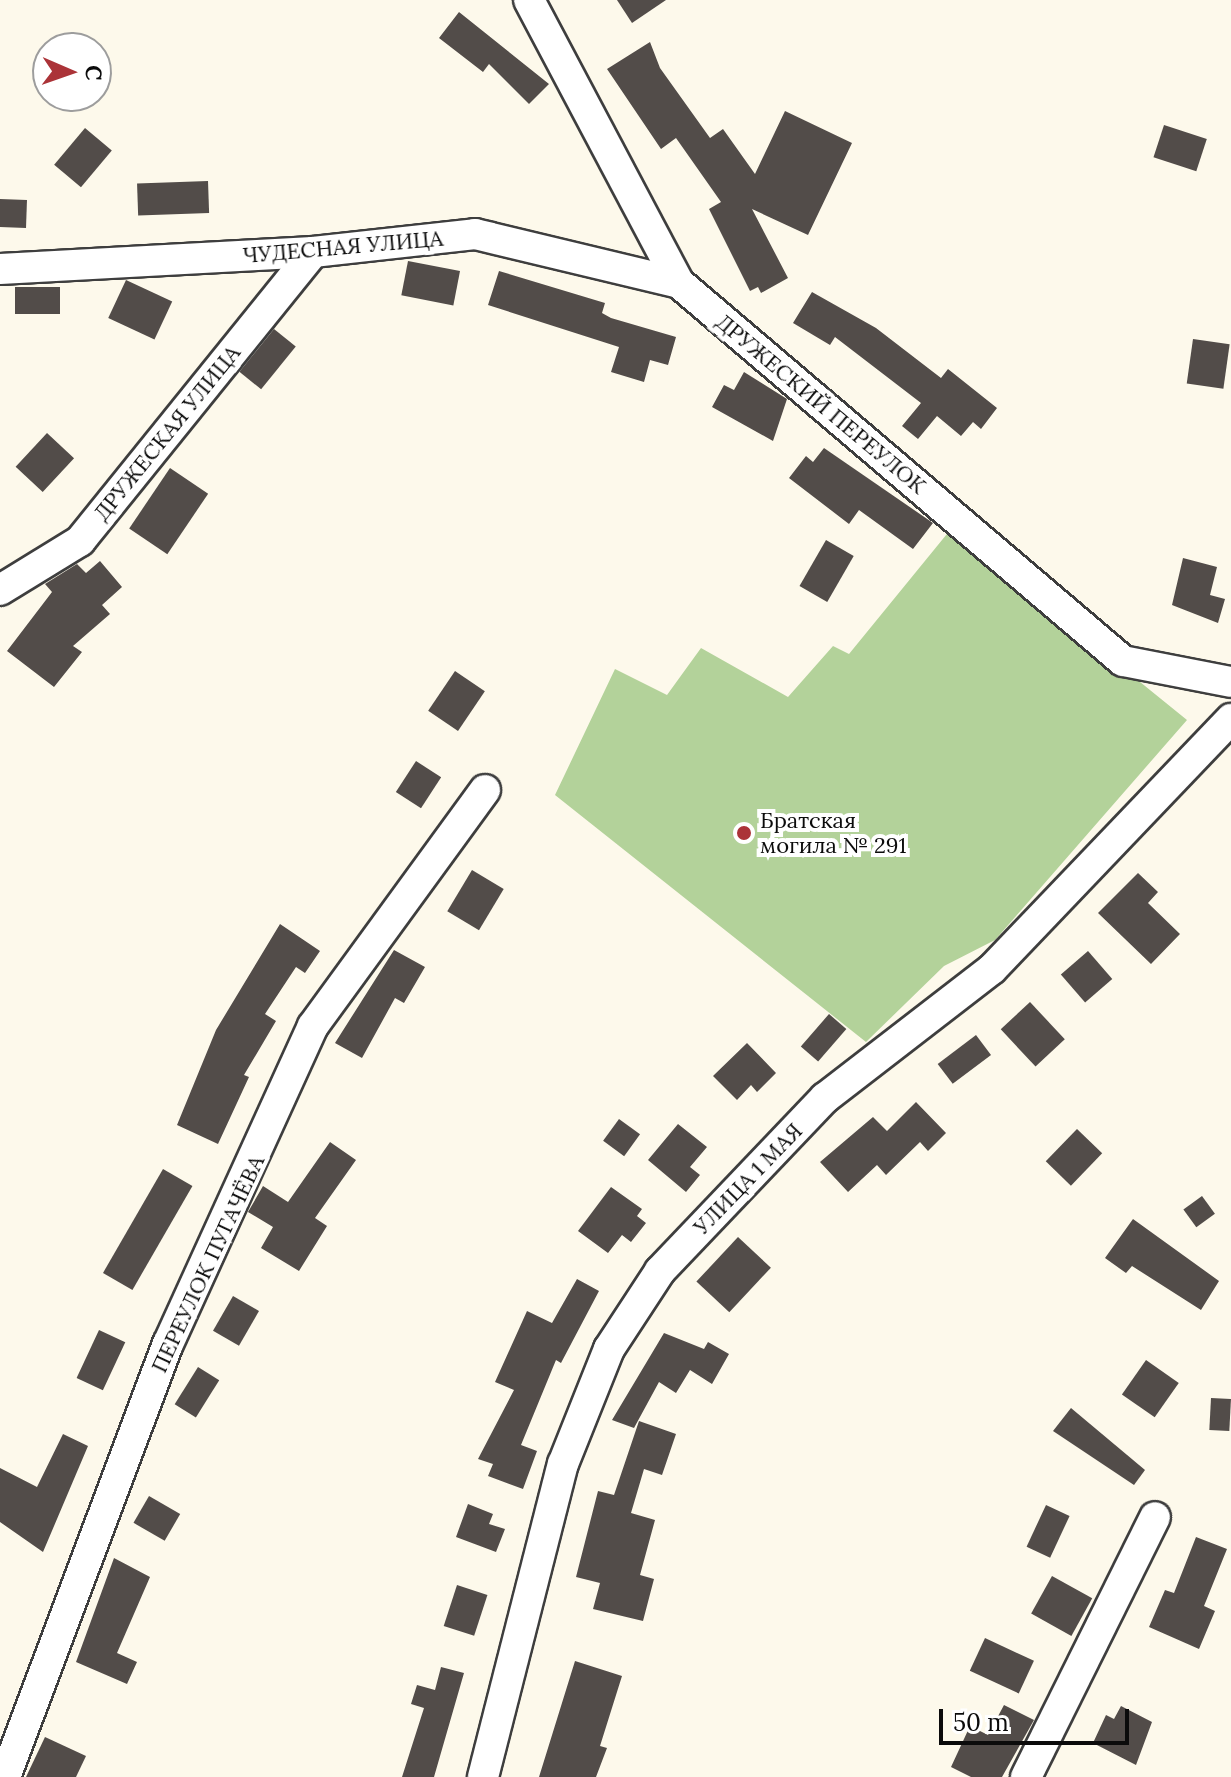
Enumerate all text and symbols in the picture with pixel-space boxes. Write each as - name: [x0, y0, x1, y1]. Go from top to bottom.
- north arrow: [32, 32, 112, 112]
- text: С: [80, 65, 108, 81]
- street label: ЧУДЕСНАЯ УЛИЦА: [242, 225, 444, 269]
- street label: ДРУЖЕСКИЙ ПЕРЕУЛОК: [711, 308, 931, 500]
- street label: ДРУЖЕСКАЯ УЛИЦА: [88, 340, 246, 526]
- place label: Братская могила № 291: [760, 807, 906, 858]
- marker: Братская могила № 291: [735, 824, 753, 842]
- street label: УЛИЦА 1 МАЯ: [688, 1118, 808, 1240]
- street label: ПЕРЕУЛОК ПУГАЧЁВА: [146, 1151, 270, 1377]
- scale bar: [943, 1693, 1133, 1743]
- text: 50 m: [953, 1707, 1009, 1738]

